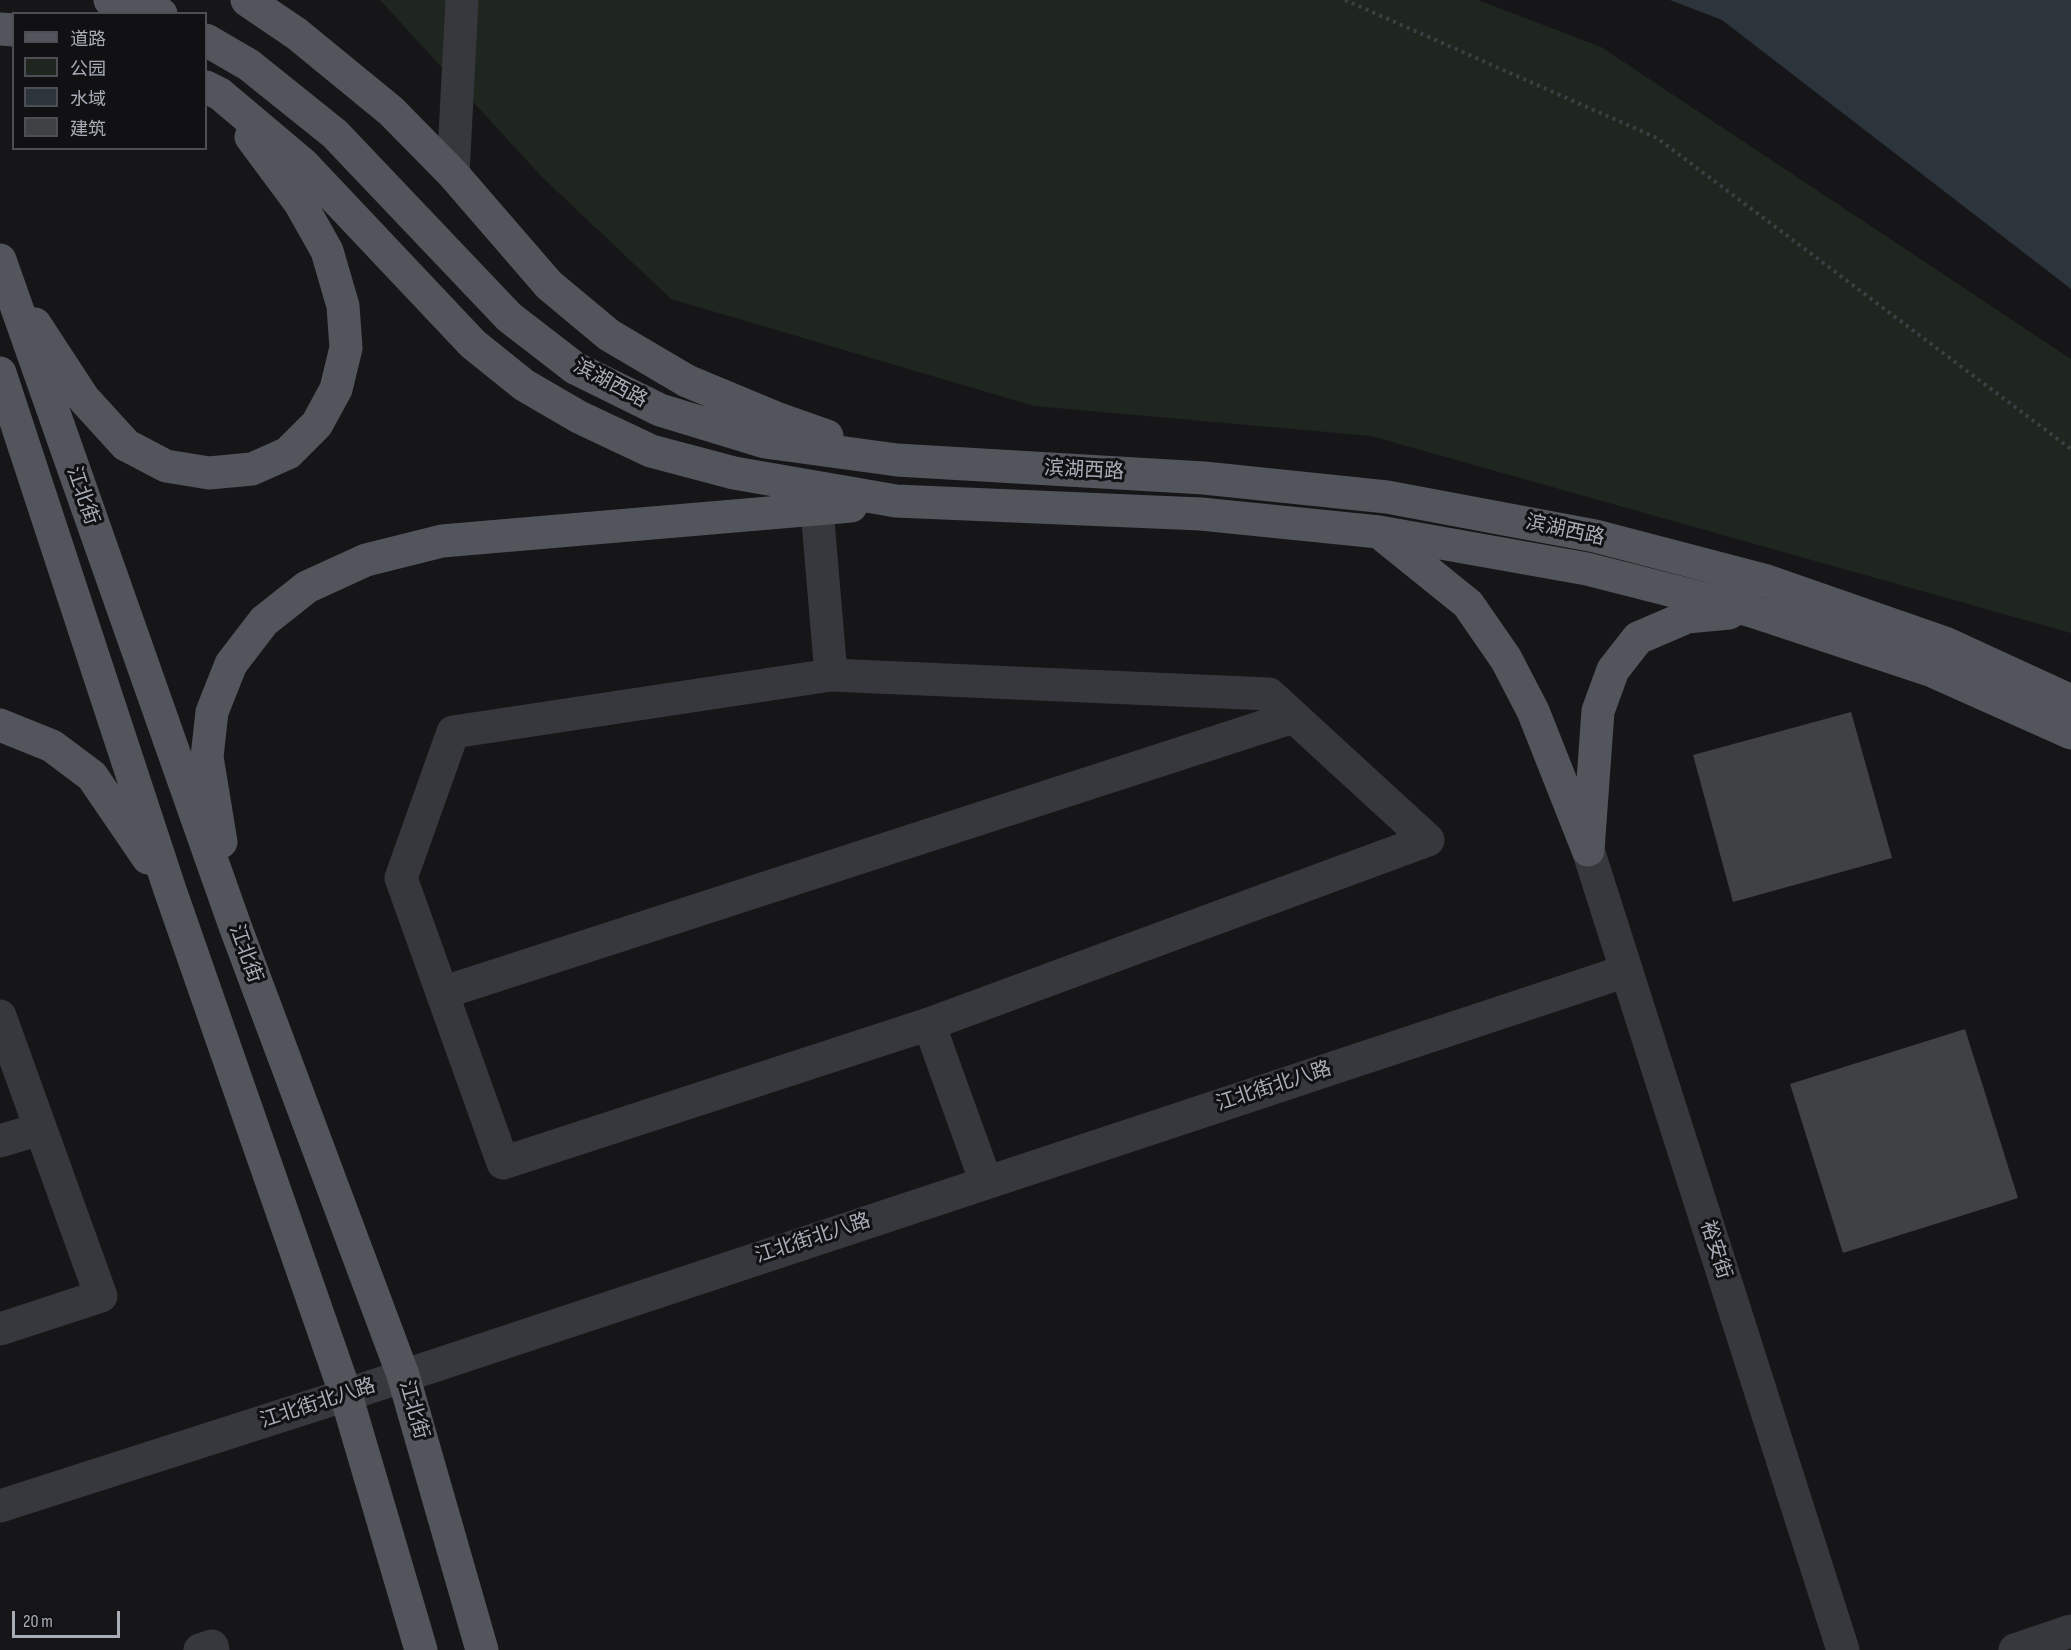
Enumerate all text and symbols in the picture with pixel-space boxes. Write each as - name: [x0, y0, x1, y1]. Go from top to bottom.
- legend: [12, 12, 207, 150]
- text: 道路: [70, 29, 106, 50]
- text: 公园: [70, 59, 106, 80]
- text: 水域: [70, 89, 106, 110]
- text: 建筑: [70, 119, 106, 140]
- street label: 滨湖西路: [569, 355, 651, 413]
- street label: 滨湖西路: [1043, 457, 1125, 485]
- street label: 江北街: [61, 464, 103, 528]
- street label: 滨湖西路: [1523, 511, 1607, 551]
- street label: 江北街: [223, 922, 267, 986]
- street label: 江北街北八路: [1213, 1057, 1335, 1117]
- street label: 江北街北八路: [752, 1209, 874, 1269]
- street label: 裕安街: [1694, 1218, 1736, 1282]
- street label: 江北街北八路: [257, 1374, 379, 1434]
- street label: 江北街: [393, 1378, 433, 1442]
- scale bar: [15, 1599, 123, 1637]
- text: 20 m: [23, 1611, 53, 1632]

